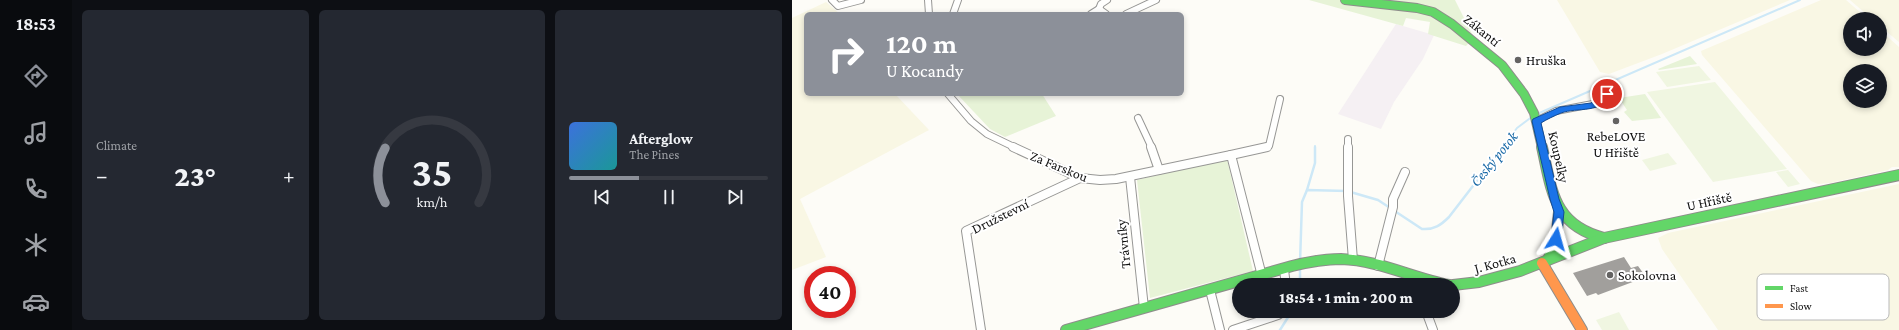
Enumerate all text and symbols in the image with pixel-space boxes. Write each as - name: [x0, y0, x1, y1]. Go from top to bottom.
- street label: Zákantí: [1460, 10, 1504, 50]
- map controls: [1843, 12, 1887, 108]
- button: sound: [1843, 12, 1887, 56]
- text: 18:53: [16, 14, 56, 34]
- icon: right: [820, 28, 872, 80]
- text: 120 m: [886, 28, 957, 59]
- place label: Hruška: [1526, 52, 1567, 68]
- marker: Hruška: [1513, 55, 1523, 65]
- text: U Kocandy: [886, 61, 963, 81]
- icon: directions: [22, 62, 50, 90]
- button: layers: [1843, 64, 1887, 108]
- pin: [1590, 77, 1624, 111]
- icon: arrive: [1596, 83, 1618, 105]
- marker: RebeLOVE U Hřiště: [1611, 116, 1621, 126]
- icon: music: [22, 119, 50, 147]
- water label: Český potok: [1467, 127, 1523, 190]
- place label: RebeLOVE U Hřiště: [1587, 128, 1646, 160]
- street label: Koupelky: [1545, 130, 1573, 185]
- text: Afterglow: [629, 131, 693, 147]
- text: Climate: [96, 138, 137, 153]
- text: The Pines: [629, 147, 679, 162]
- street label: Za Farskou: [1028, 147, 1091, 185]
- text: 35: [412, 149, 452, 195]
- text: 23°: [174, 159, 216, 192]
- text: −: [96, 163, 108, 188]
- text: +: [283, 163, 295, 188]
- icon: phone: [22, 175, 50, 203]
- icon: previous: [591, 186, 613, 208]
- icon: pause: [658, 186, 680, 208]
- icon: next: [724, 186, 746, 208]
- street label: U Hřiště: [1685, 188, 1733, 214]
- text: km/h: [417, 194, 448, 210]
- street label: Družstevní: [969, 195, 1031, 237]
- street label: Trávníky: [1112, 218, 1134, 269]
- position arrow: [1535, 218, 1577, 260]
- icon: climate: [22, 231, 50, 259]
- street label: J. Kotka: [1470, 250, 1518, 277]
- speed limit sign: 40: [804, 266, 856, 318]
- place label: Sokolovna: [1618, 267, 1677, 283]
- marker: Sokolovna: [1605, 270, 1615, 280]
- legend: [1757, 274, 1889, 320]
- text: Fast: [1790, 282, 1809, 294]
- icon: car: [22, 288, 50, 316]
- text: 18:54 · 1 min · 200 m: [1279, 290, 1413, 306]
- text: Slow: [1790, 300, 1812, 312]

